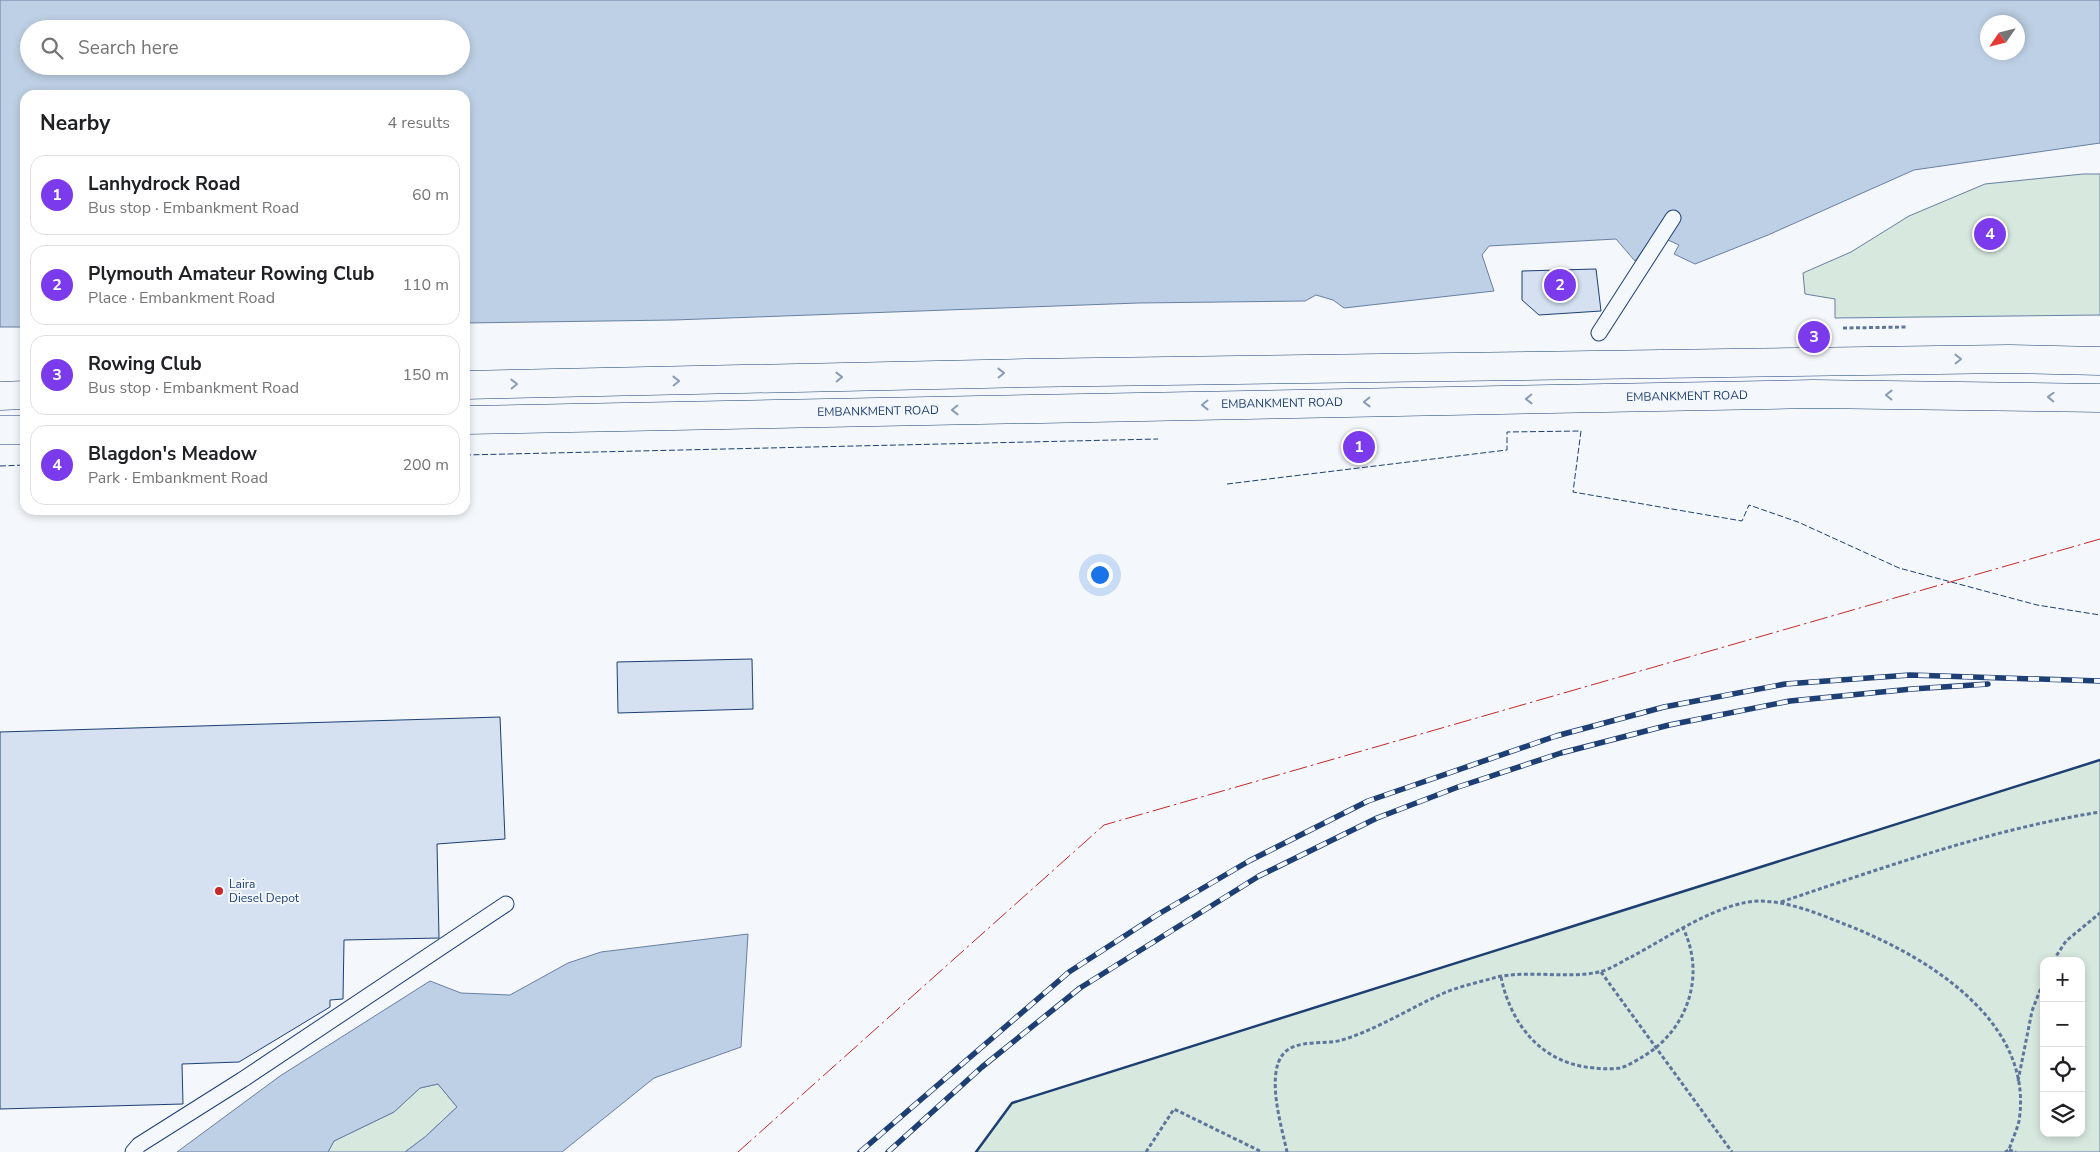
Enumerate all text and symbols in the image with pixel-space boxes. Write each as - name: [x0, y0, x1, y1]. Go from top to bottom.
- north arrow: [1980, 15, 2025, 60]
- search box: [20, 20, 470, 75]
- icon: search: [38, 34, 66, 62]
- text: Search here: [78, 35, 179, 61]
- text: Nearby: [40, 109, 110, 137]
- text: 4 results: [388, 112, 450, 134]
- text: Lanhydrock Road: [88, 171, 240, 197]
- text: 1: [52, 184, 62, 206]
- text: 60 m: [412, 184, 449, 206]
- text: Bus stop · Embankment Road: [88, 197, 299, 219]
- pin: 4: [1974, 215, 2006, 253]
- text: Plymouth Amateur Rowing Club: [88, 261, 374, 287]
- pin: 2: [1544, 266, 1576, 304]
- text: 2: [52, 274, 62, 296]
- text: 110 m: [402, 274, 449, 296]
- text: Place · Embankment Road: [88, 287, 275, 309]
- pin: 3: [1798, 318, 1830, 356]
- text: Rowing Club: [88, 351, 202, 377]
- one-way arrow: [1954, 354, 1962, 365]
- text: 3: [52, 364, 62, 386]
- text: 150 m: [402, 364, 449, 386]
- one-way arrow: [997, 368, 1005, 379]
- one-way arrow: [835, 372, 843, 382]
- one-way arrow: [672, 375, 680, 386]
- text: Bus stop · Embankment Road: [88, 377, 299, 399]
- one-way arrow: [510, 379, 518, 389]
- street label: EMBANKMENT ROAD: [1626, 387, 1748, 405]
- one-way arrow: [1885, 389, 1893, 400]
- one-way arrow: [2047, 391, 2055, 402]
- street label: EMBANKMENT ROAD: [1221, 394, 1343, 412]
- one-way arrow: [1525, 394, 1533, 404]
- one-way arrow: [1363, 396, 1371, 407]
- one-way arrow: [1200, 400, 1208, 410]
- street label: EMBANKMENT ROAD: [817, 402, 939, 420]
- one-way arrow: [950, 405, 958, 415]
- pin: 1: [1343, 428, 1375, 466]
- text: Blagdon's Meadow: [88, 441, 257, 467]
- text: 4: [52, 454, 62, 476]
- text: 200 m: [402, 454, 449, 476]
- text: Park · Embankment Road: [88, 467, 268, 489]
- your location: [1087, 562, 1113, 588]
- place label: Laira Diesel Depot: [229, 876, 300, 906]
- marker: Laira Diesel Depot: [213, 885, 225, 897]
- map controls: [2040, 957, 2085, 1137]
- button: +: [2040, 957, 2085, 1002]
- button: −: [2040, 1002, 2085, 1047]
- button: locate: [2040, 1047, 2085, 1092]
- button: layers: [2040, 1092, 2085, 1137]

